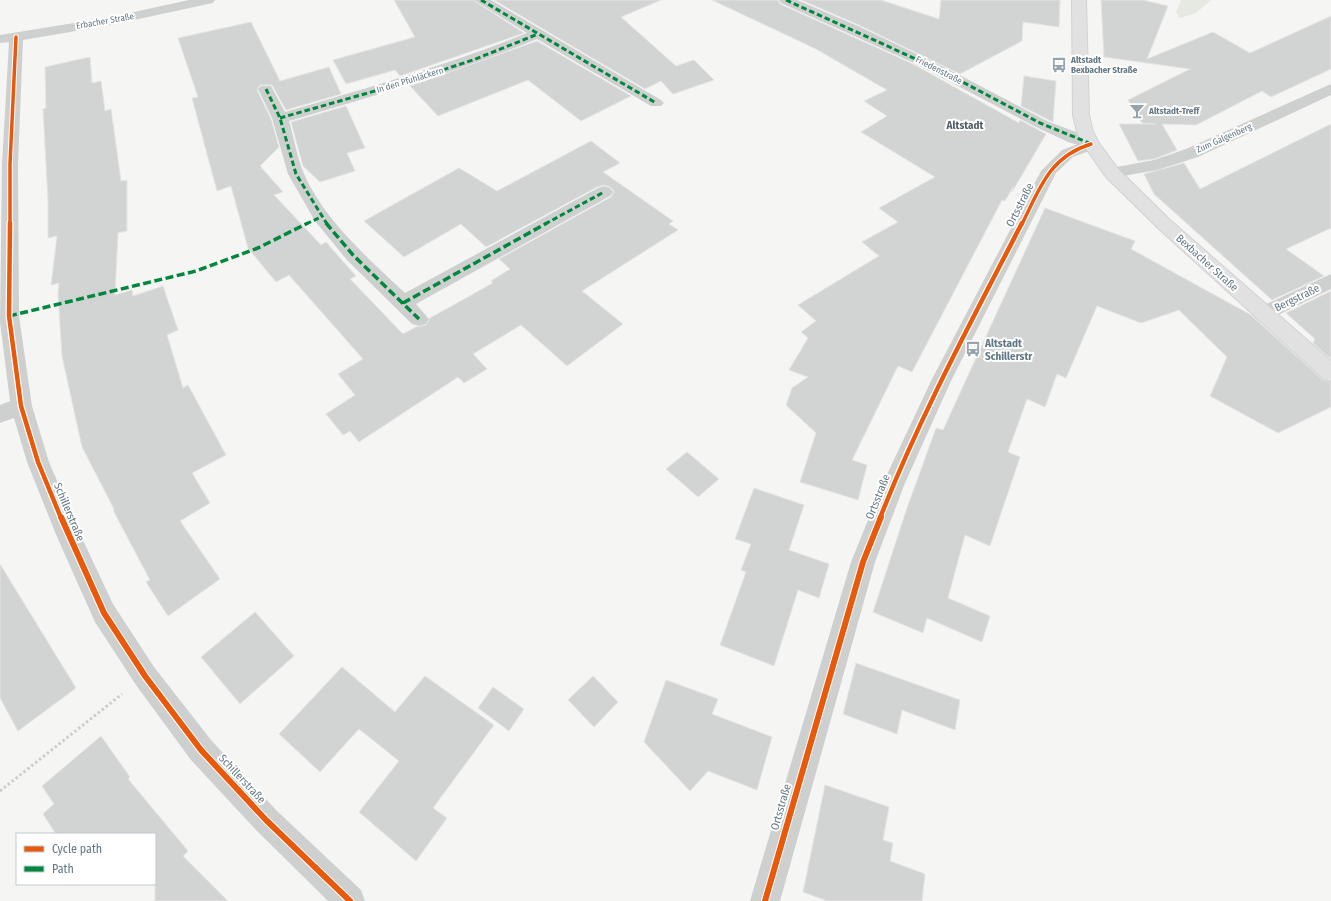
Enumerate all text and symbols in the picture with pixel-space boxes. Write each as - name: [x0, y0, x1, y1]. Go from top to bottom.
- street label: Erbacher Straße: [75, 11, 135, 31]
- street label: Friedenstraße: [914, 54, 964, 86]
- place label: Altstadt Bexbacher Straße: [1070, 55, 1138, 75]
- bus stop icon: Altstadt Bexbacher Straße: [1050, 56, 1068, 74]
- street label: In den Pfuhläckern: [375, 65, 445, 95]
- bar icon: Altstadt-Treff: [1128, 102, 1146, 120]
- place label: Altstadt-Treff: [1148, 106, 1200, 116]
- district label: Altstadt: [946, 119, 984, 132]
- street label: Zum Galgenberg: [1195, 121, 1254, 155]
- street label: Ortsstraße: [1003, 181, 1037, 229]
- street label: Bexbacher Straße: [1173, 232, 1241, 294]
- street label: Bergstraße: [1272, 281, 1322, 315]
- place label: Altstadt Schillerstr: [984, 337, 1033, 363]
- bus stop icon: Altstadt Schillerstr: [964, 340, 982, 358]
- street label: Ortsstraße: [863, 473, 893, 521]
- street label: Schillerstraße: [51, 481, 87, 543]
- street label: Schillerstraße: [216, 752, 268, 806]
- street label: Ortsstraße: [768, 782, 794, 832]
- legend: [16, 833, 156, 885]
- text: Cycle path: [52, 842, 102, 856]
- text: Path: [52, 862, 74, 876]

